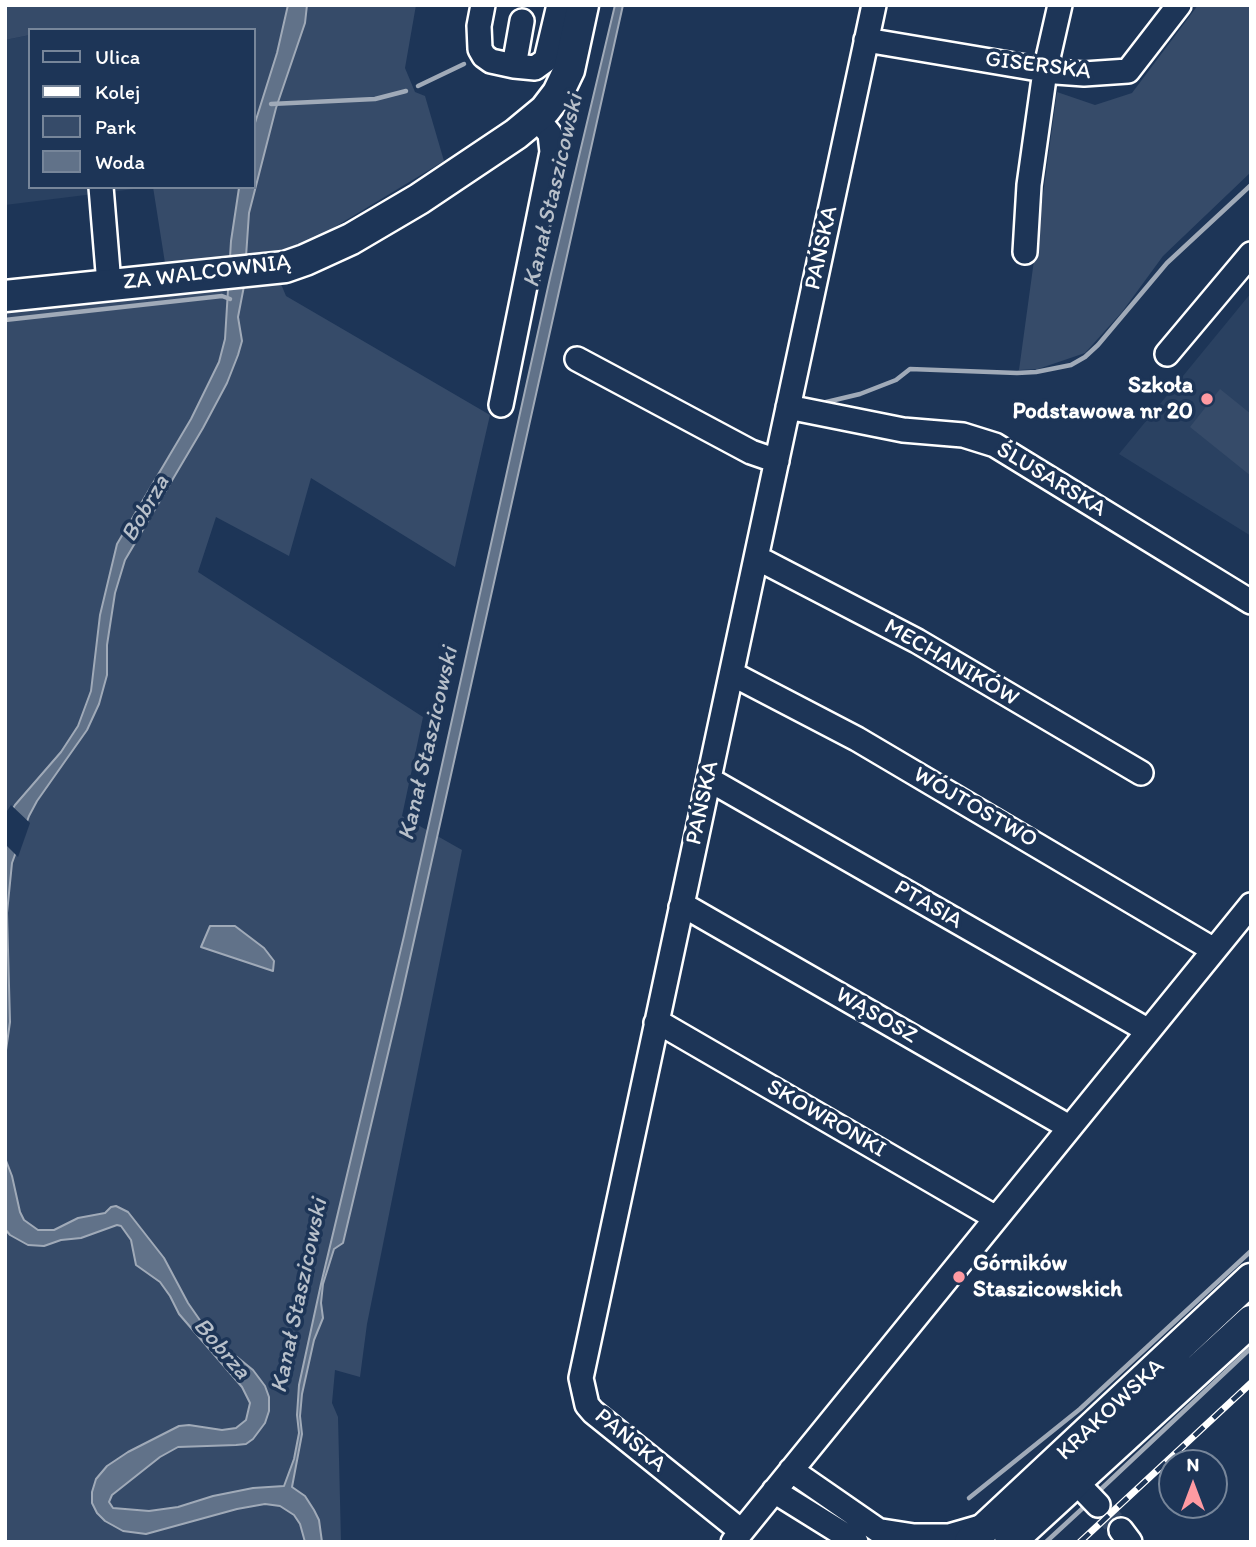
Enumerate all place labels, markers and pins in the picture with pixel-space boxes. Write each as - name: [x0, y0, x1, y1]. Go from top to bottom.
- place label: Szkoła Podstawowa nr 20: [1013, 372, 1193, 426]
- marker: Szkoła Podstawowa nr 20: [1199, 391, 1215, 407]
- place label: Górników Staszicowskich: [973, 1250, 1122, 1304]
- marker: Górników Staszicowskich: [951, 1269, 967, 1285]

